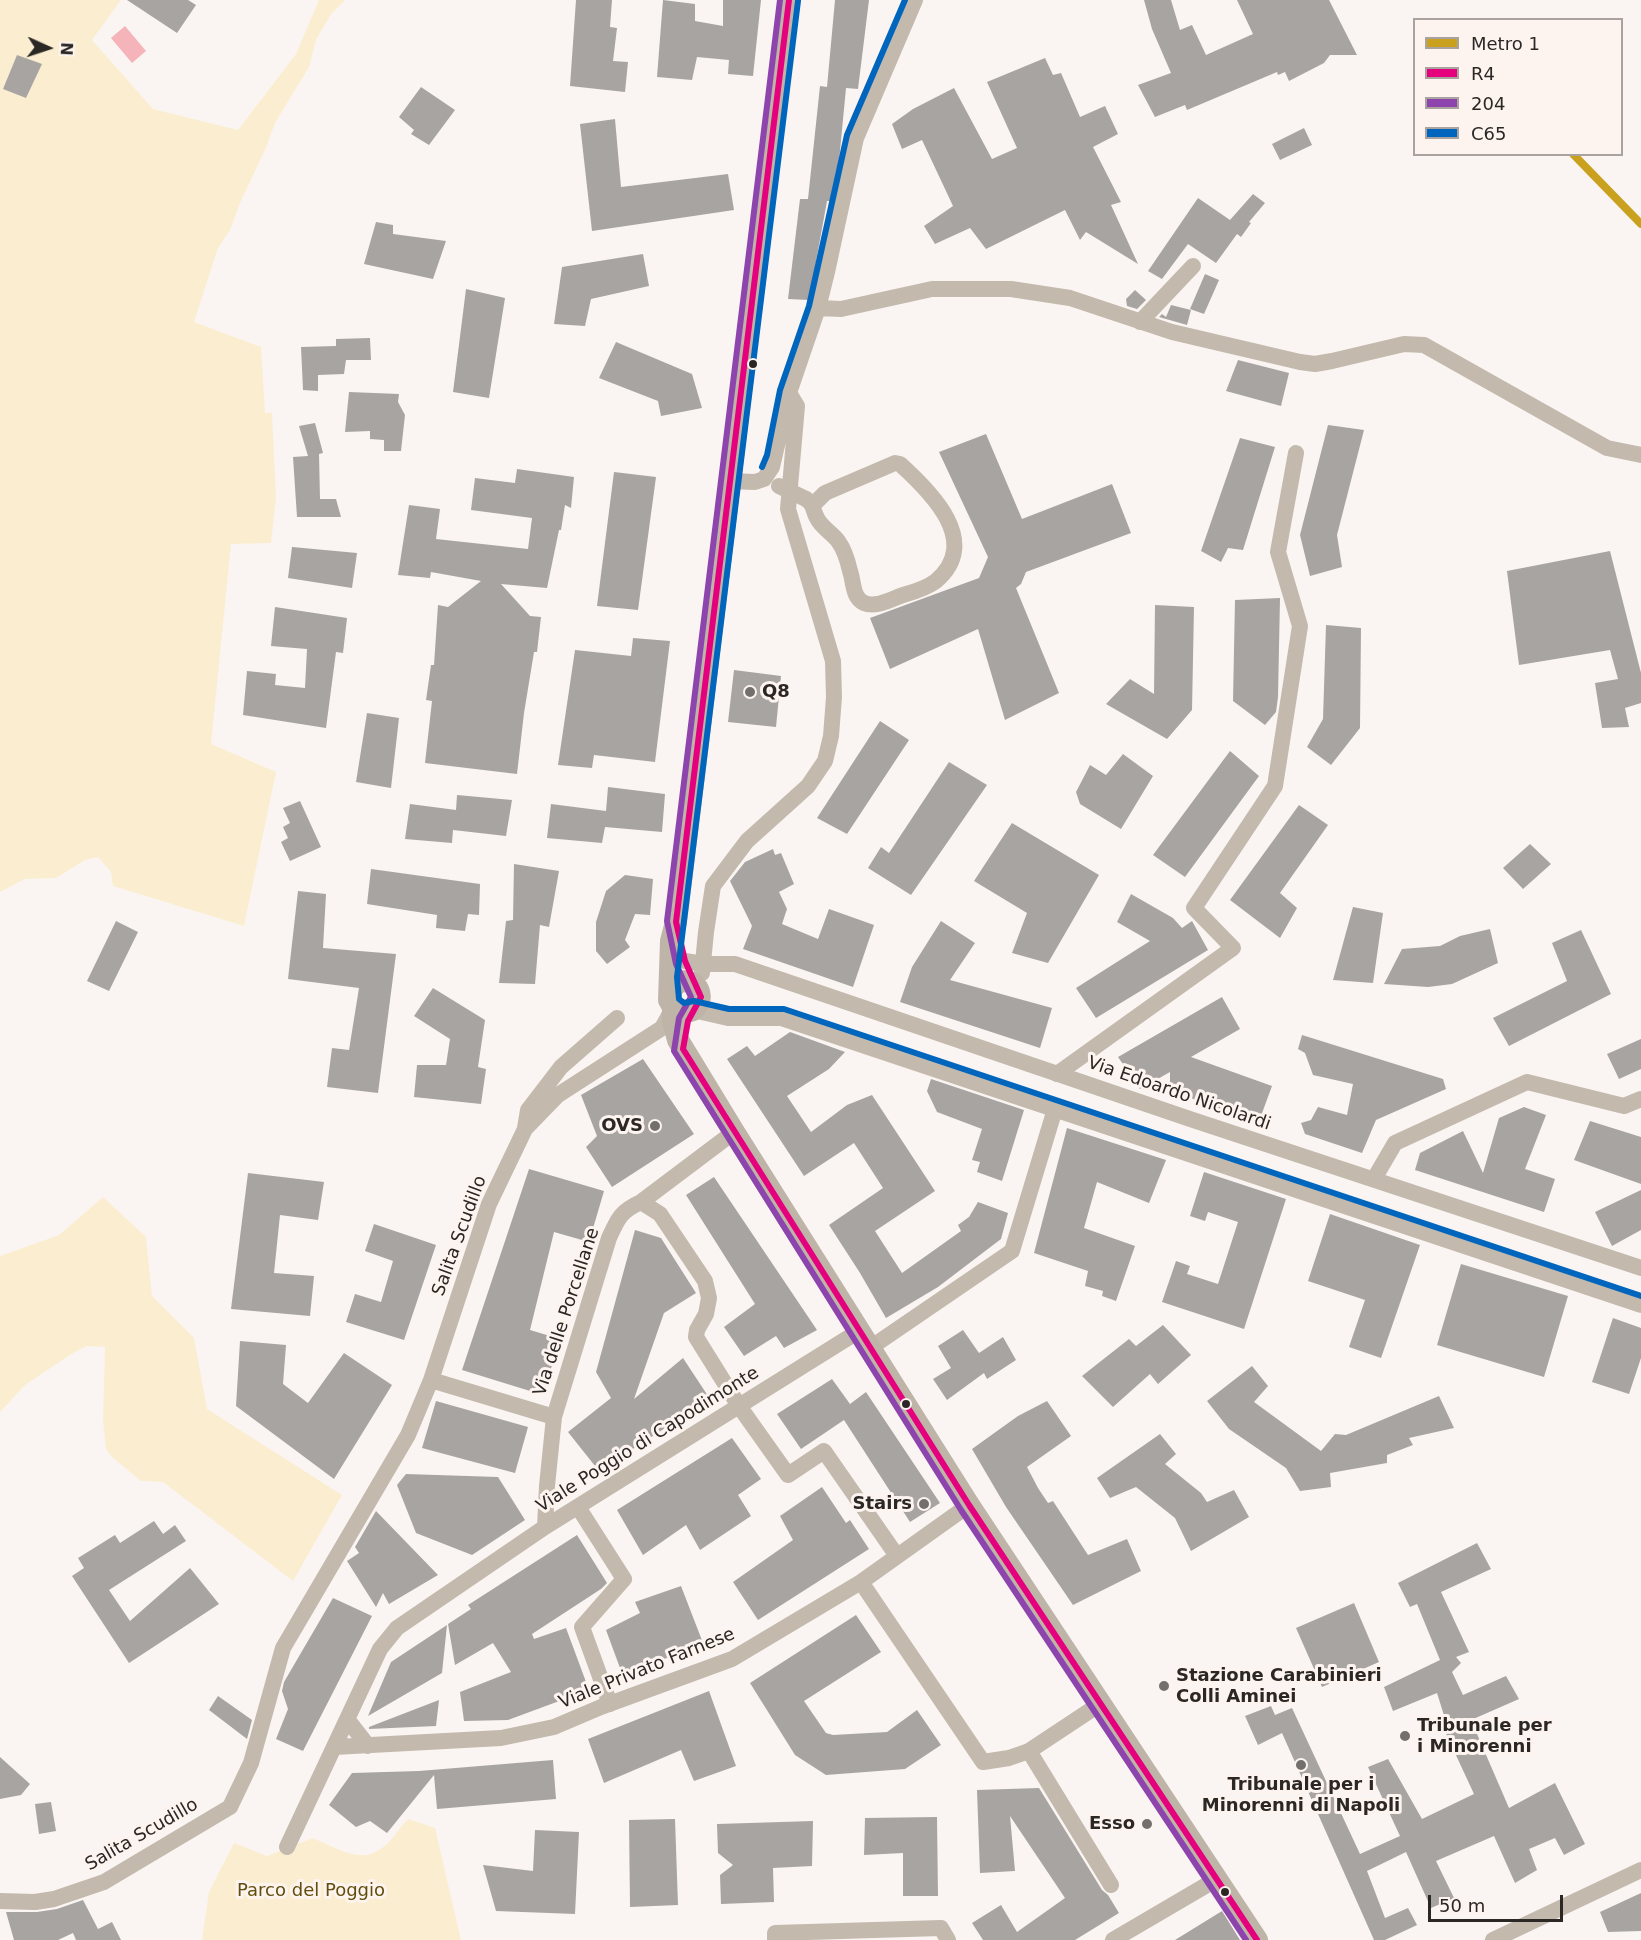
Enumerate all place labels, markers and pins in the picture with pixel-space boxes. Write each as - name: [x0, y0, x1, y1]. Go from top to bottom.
- unlabelled marker: [747, 358, 759, 370]
- place label: Q8: [762, 681, 790, 703]
- marker: Q8: [743, 685, 757, 699]
- place label: OVS: [601, 1115, 643, 1137]
- marker: OVS: [648, 1119, 662, 1133]
- unlabelled marker: [900, 1398, 912, 1410]
- place label: Stairs: [853, 1493, 912, 1515]
- marker: Stairs: [917, 1497, 931, 1511]
- place label: Stazione Carabinieri Colli Aminei: [1176, 1665, 1382, 1708]
- marker: Stazione Carabinieri Colli Aminei: [1157, 1679, 1171, 1693]
- place label: Tribunale per i Minorenni: [1417, 1715, 1552, 1758]
- marker: Tribunale per i Minorenni: [1398, 1729, 1412, 1743]
- marker: Tribunale per i Minorenni di Napoli: [1294, 1758, 1308, 1772]
- place label: Tribunale per i Minorenni di Napoli: [1202, 1774, 1400, 1816]
- place label: Esso: [1089, 1813, 1135, 1835]
- marker: Esso: [1140, 1817, 1154, 1831]
- unlabelled marker: [1219, 1886, 1231, 1898]

